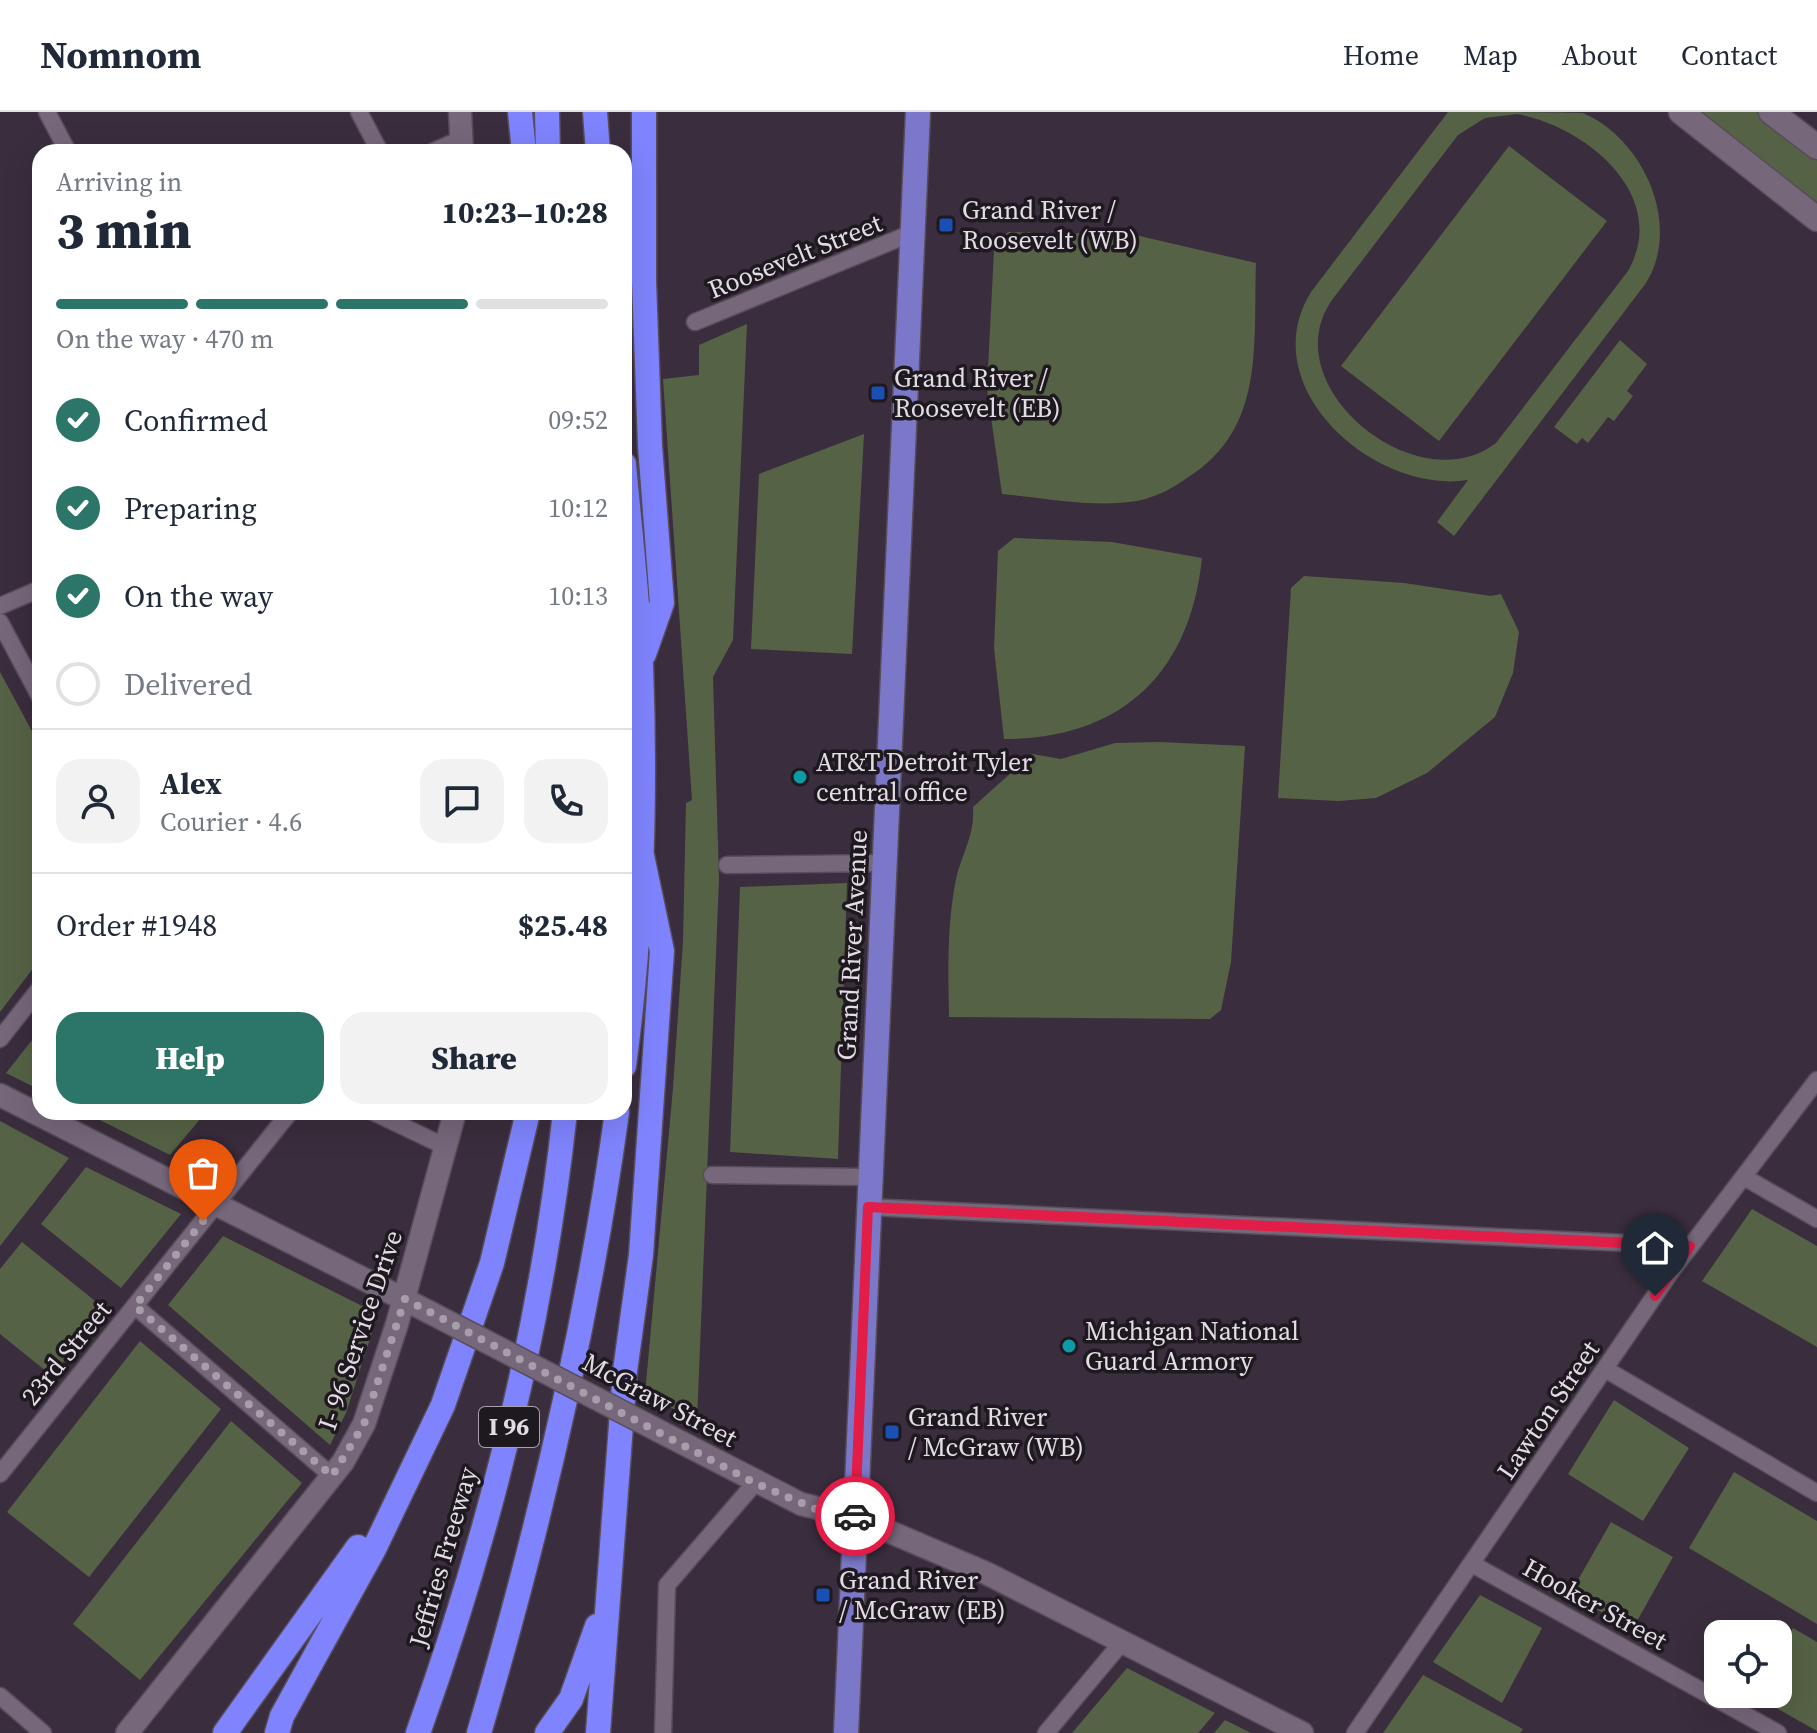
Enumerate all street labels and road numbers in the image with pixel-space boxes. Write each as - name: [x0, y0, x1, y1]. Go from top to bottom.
- street label: Roosevelt Street: [703, 205, 888, 307]
- street label: Grand River Avenue: [828, 829, 876, 1061]
- street label: I- 96 Service Drive: [309, 1225, 411, 1435]
- street label: 23rd Street: [13, 1293, 120, 1413]
- street label: Lawton Street: [1488, 1333, 1608, 1486]
- street label: McGraw Street: [577, 1344, 744, 1456]
- road number: I 96: [479, 1407, 539, 1447]
- street label: Jeffries Freeway: [400, 1462, 486, 1652]
- street label: Hooker Street: [1517, 1550, 1674, 1659]

